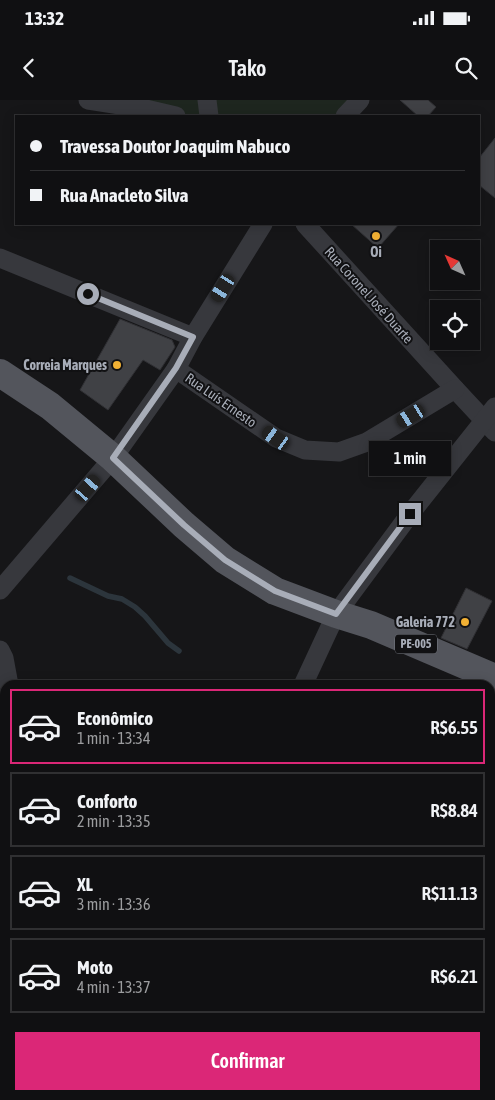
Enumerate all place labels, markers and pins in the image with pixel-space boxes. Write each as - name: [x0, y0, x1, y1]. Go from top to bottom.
- marker: Oi: [370, 230, 382, 242]
- place label: Oi: [370, 244, 382, 260]
- place label: Correia Marques: [23, 357, 107, 373]
- marker: Correia Marques: [111, 359, 123, 371]
- place label: Galeria 772: [396, 614, 455, 630]
- marker: Galeria 772: [459, 616, 471, 628]

